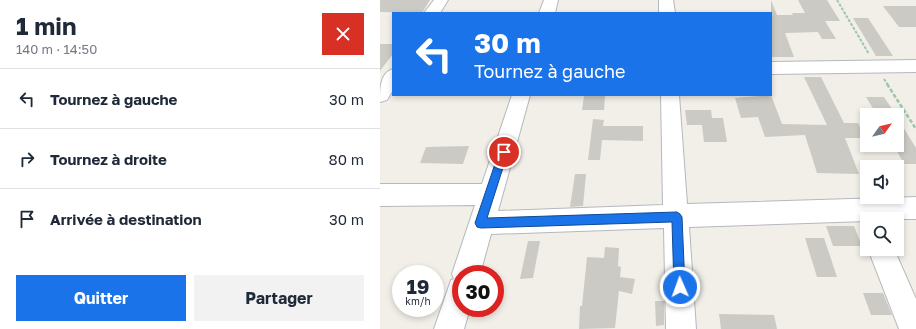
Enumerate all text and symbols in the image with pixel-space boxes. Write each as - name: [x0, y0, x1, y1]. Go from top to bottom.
- text: 1 min: [16, 11, 76, 40]
- button: close: [322, 13, 364, 55]
- text: 30 m: [474, 26, 541, 59]
- icon: left: [408, 28, 460, 80]
- text: 140 m · 14:50: [16, 41, 97, 57]
- text: Tournez à gauche: [474, 60, 626, 82]
- icon: left: [16, 88, 38, 110]
- text: Tournez à gauche: [50, 90, 177, 108]
- text: 30 m: [329, 90, 364, 108]
- north arrow: [860, 108, 904, 152]
- map controls: [860, 108, 904, 256]
- pin: [487, 135, 521, 169]
- icon: arrive: [493, 141, 515, 163]
- icon: right: [16, 148, 38, 170]
- text: Tournez à droite: [50, 150, 167, 168]
- text: 80 m: [329, 150, 364, 168]
- button: sound: [860, 160, 904, 204]
- icon: arrive: [16, 208, 38, 230]
- text: Arrivée à destination: [50, 210, 202, 228]
- text: 30 m: [329, 210, 364, 228]
- button: search: [860, 212, 904, 256]
- speed limit sign: 30: [452, 265, 504, 317]
- position arrow: [659, 266, 701, 308]
- text: 19: [406, 274, 429, 298]
- button: Quitter: [16, 275, 186, 321]
- button: Partager: [194, 275, 364, 321]
- text: km/h: [405, 295, 431, 307]

